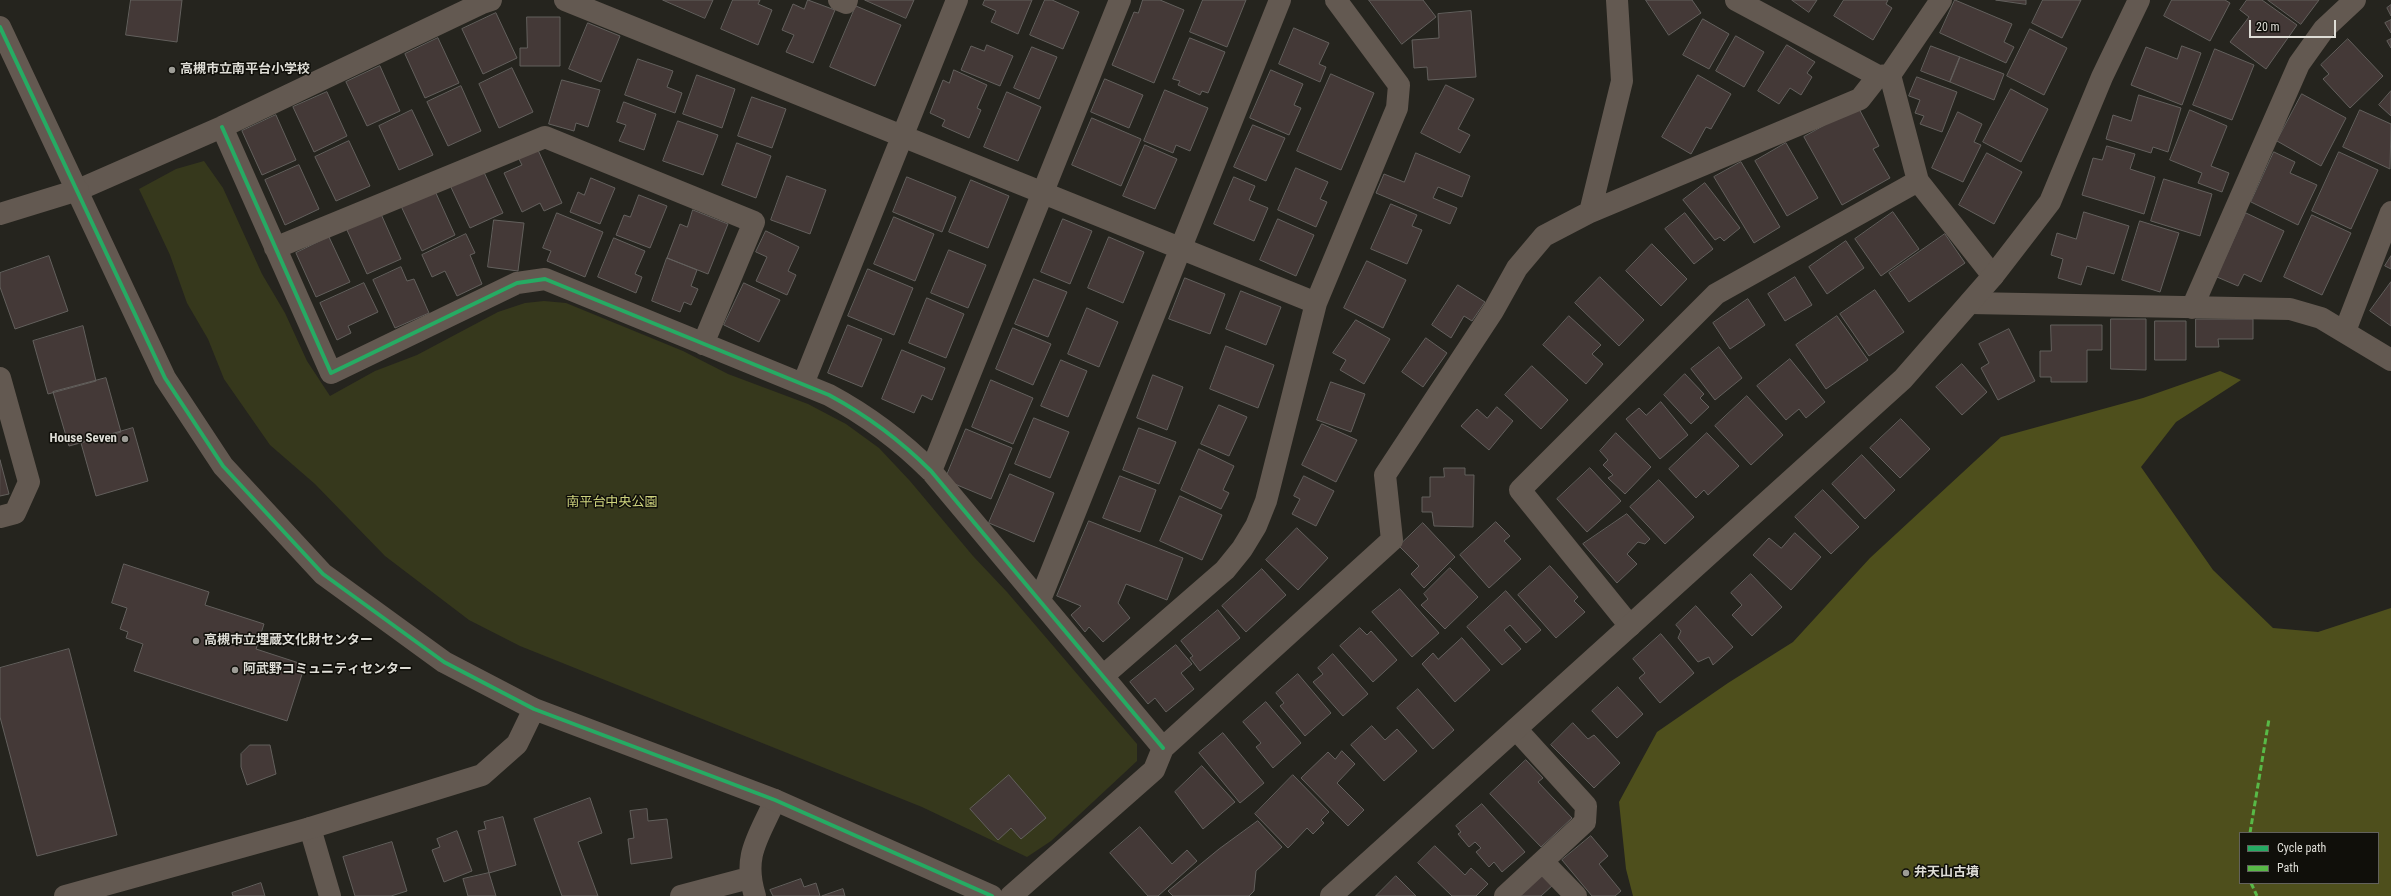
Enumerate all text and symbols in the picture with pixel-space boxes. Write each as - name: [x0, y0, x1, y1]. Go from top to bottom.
- scale bar: [2251, 12, 2338, 38]
- text: 20 m: [2256, 20, 2280, 34]
- place label: 高槻市立南平台小学校: [180, 62, 310, 78]
- marker: 高槻市立南平台小学校: [167, 65, 177, 75]
- place label: House Seven: [50, 431, 117, 447]
- marker: House Seven: [120, 434, 130, 444]
- park label: 南平台中央公園: [567, 495, 657, 511]
- place label: 高槻市立埋蔵文化財センター: [204, 633, 373, 649]
- marker: 高槻市立埋蔵文化財センター: [191, 636, 201, 646]
- place label: 阿武野コミュニティセンター: [243, 662, 412, 678]
- marker: 阿武野コミュニティセンター: [230, 665, 240, 675]
- legend: [2239, 832, 2379, 884]
- text: Cycle path: [2277, 841, 2326, 855]
- text: Path: [2277, 861, 2299, 875]
- place label: 弁天山古墳: [1914, 865, 1979, 881]
- marker: 弁天山古墳: [1901, 868, 1911, 878]

